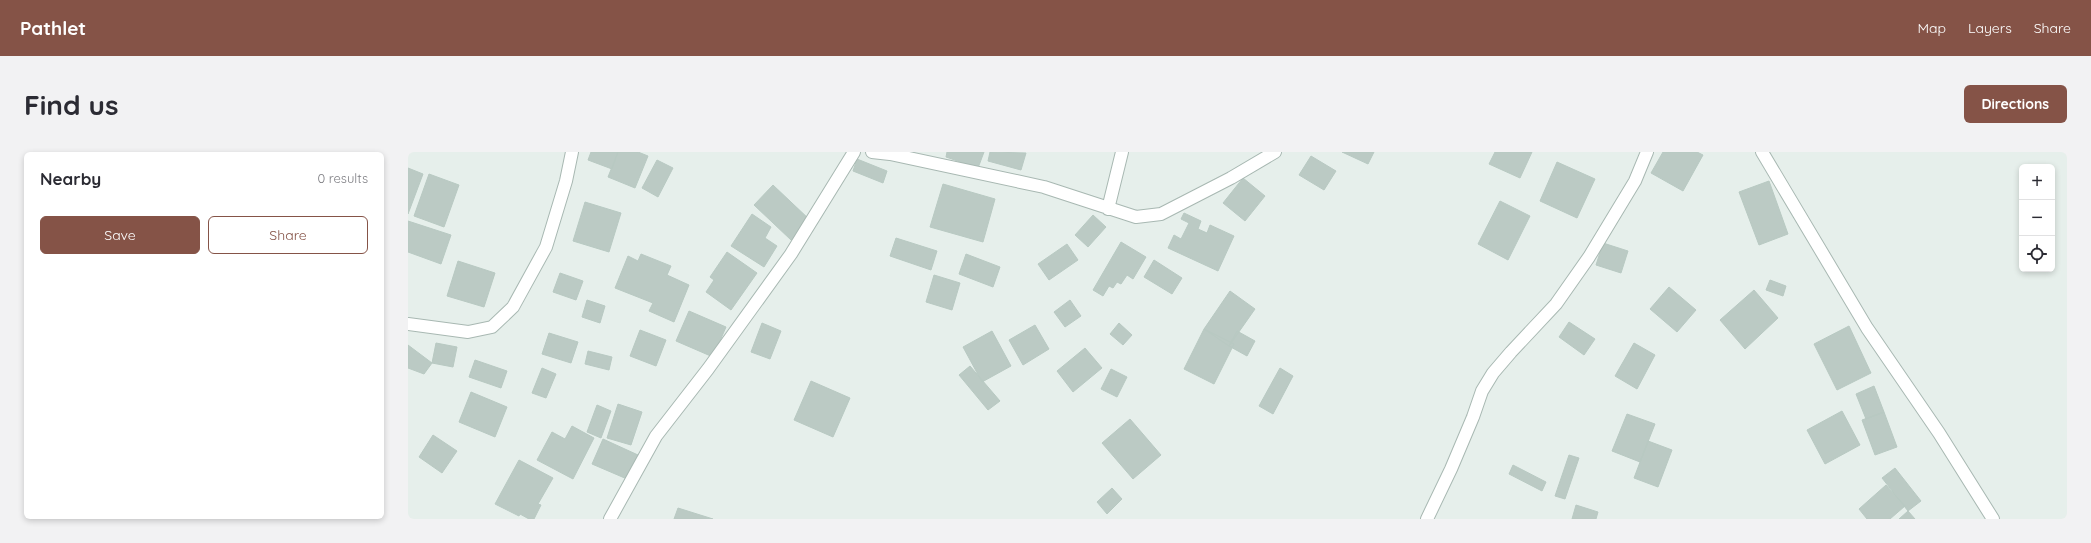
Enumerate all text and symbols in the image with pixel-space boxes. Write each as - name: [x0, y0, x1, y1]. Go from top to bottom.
- text: Pathlet: [20, 16, 86, 40]
- text: Map: [1917, 19, 1946, 37]
- text: Layers: [1968, 19, 2012, 37]
- text: Share: [2034, 19, 2071, 37]
- button: Directions: [1964, 85, 2067, 123]
- text: Find us: [24, 87, 118, 122]
- map controls: [2019, 164, 2055, 272]
- button: +: [2019, 164, 2055, 200]
- text: Nearby: [40, 168, 101, 189]
- text: 0 results: [317, 170, 368, 186]
- button: −: [2019, 200, 2055, 236]
- button: Save: [40, 216, 200, 254]
- button: Share: [208, 216, 368, 254]
- button: locate: [2019, 236, 2055, 272]

